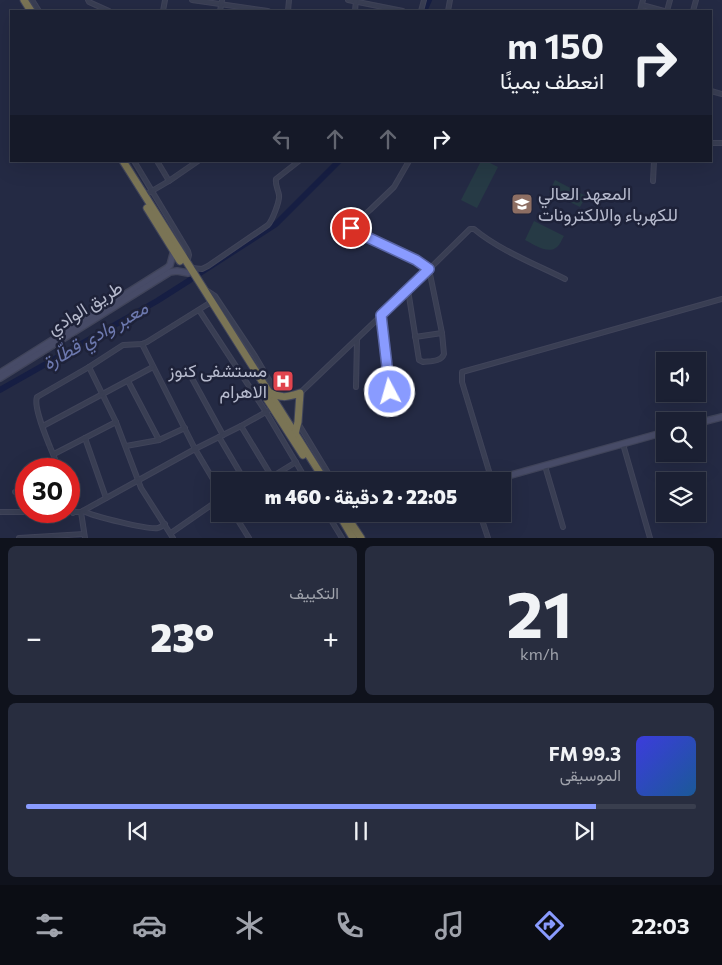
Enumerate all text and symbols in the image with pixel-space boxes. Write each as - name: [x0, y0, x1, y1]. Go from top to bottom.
- text: 150 m: [507, 23, 604, 66]
- icon: right: [622, 30, 687, 95]
- text: انعطف يمينًا: [500, 67, 604, 94]
- icon: left: [268, 125, 296, 153]
- icon: ahead: [321, 125, 349, 153]
- icon: ahead: [374, 125, 402, 153]
- icon: right: [427, 125, 455, 153]
- place label: المعهد العالي للكهرباء والالكترونات: [538, 182, 678, 226]
- school or university icon: المعهد العالي للكهرباء والالكترونات: [510, 192, 534, 216]
- pin: [330, 207, 372, 249]
- icon: arrive: [337, 214, 365, 242]
- street label: طريق الوادي: [43, 275, 129, 343]
- water label: معبر وادي قطّارة: [38, 295, 155, 378]
- map controls: [656, 352, 706, 522]
- button: sound: [656, 352, 706, 402]
- place label: مستشفى كنوز الاهرام: [167, 359, 267, 404]
- position arrow: [363, 365, 415, 417]
- hospital icon: مستشفى كنوز الاهرام: [271, 369, 295, 393]
- button: search: [656, 412, 706, 462]
- speed limit sign: 30: [15, 458, 80, 523]
- button: layers: [656, 472, 706, 522]
- text: 22:05 · 2 دقيقة · 460 m: [265, 485, 457, 508]
- text: 21: [506, 572, 573, 651]
- text: التكييف: [289, 583, 339, 602]
- text: 23°: [150, 613, 214, 660]
- text: −: [26, 620, 42, 654]
- text: +: [323, 620, 339, 654]
- text: km/h: [520, 644, 559, 663]
- text: 99.3 FM: [549, 742, 621, 765]
- text: الموسيقى: [560, 765, 621, 784]
- icon: previous: [124, 817, 152, 845]
- icon: pause: [347, 817, 375, 845]
- icon: next: [570, 817, 598, 845]
- icon: filters: [32, 908, 67, 943]
- icon: car: [132, 908, 167, 943]
- icon: climate: [232, 908, 267, 943]
- icon: phone: [332, 908, 367, 943]
- icon: music: [432, 908, 467, 943]
- icon: directions: [532, 908, 567, 943]
- text: 22:03: [631, 912, 690, 939]

